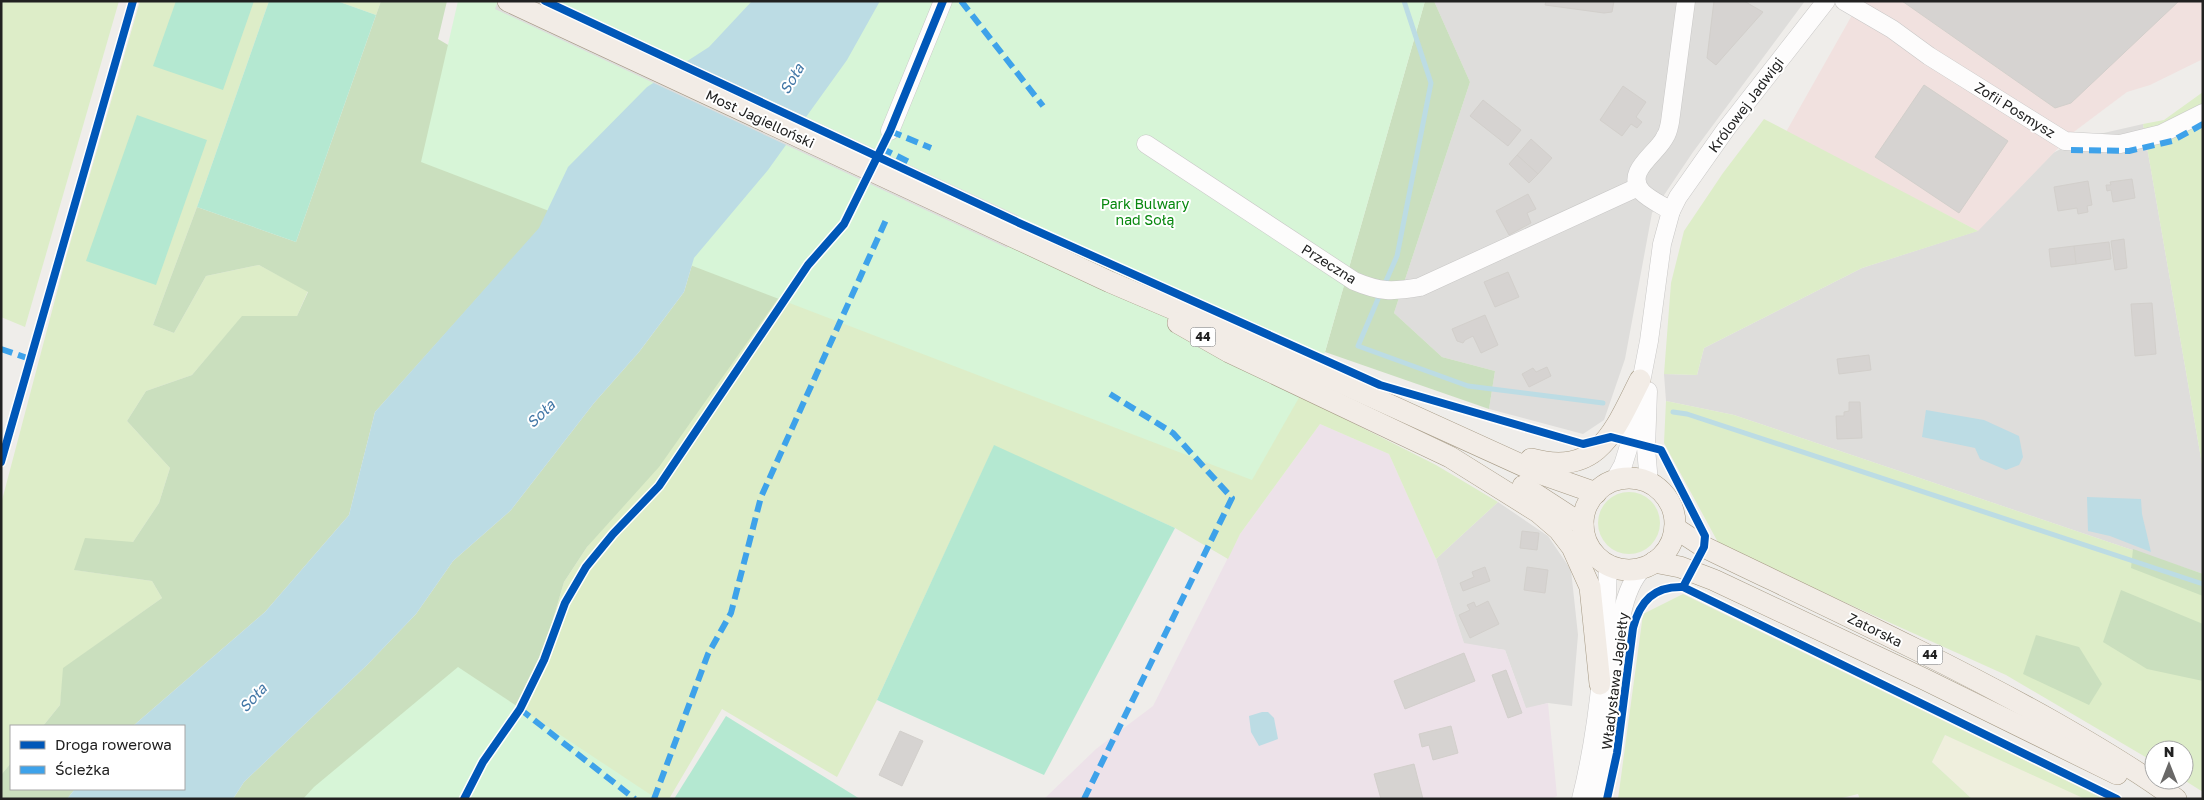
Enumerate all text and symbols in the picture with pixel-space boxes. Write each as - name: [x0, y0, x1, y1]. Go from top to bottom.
- street label: Królowej Jadwigi: [1704, 54, 1787, 155]
- water label: Soła: [775, 60, 807, 97]
- street label: Zofii Posmysz: [1972, 78, 2059, 141]
- street label: Most Jagielloński: [703, 86, 817, 151]
- park label: Park Bulwary nad Sołą: [1101, 195, 1189, 228]
- street label: Przeczna: [1299, 240, 1360, 287]
- road number: 44: [1190, 328, 1216, 347]
- water label: Soła: [522, 395, 559, 431]
- street label: Zatorska: [1845, 609, 1905, 650]
- street label: Władysława Jagiełły: [1598, 611, 1631, 751]
- road number: 44: [1918, 646, 1942, 664]
- water label: Soła: [235, 679, 270, 715]
- legend: [10, 725, 185, 790]
- text: Droga rowerowa: [55, 735, 172, 753]
- north arrow: [2144, 740, 2194, 790]
- text: N: [2164, 743, 2174, 760]
- text: Ścieżka: [55, 760, 110, 778]

